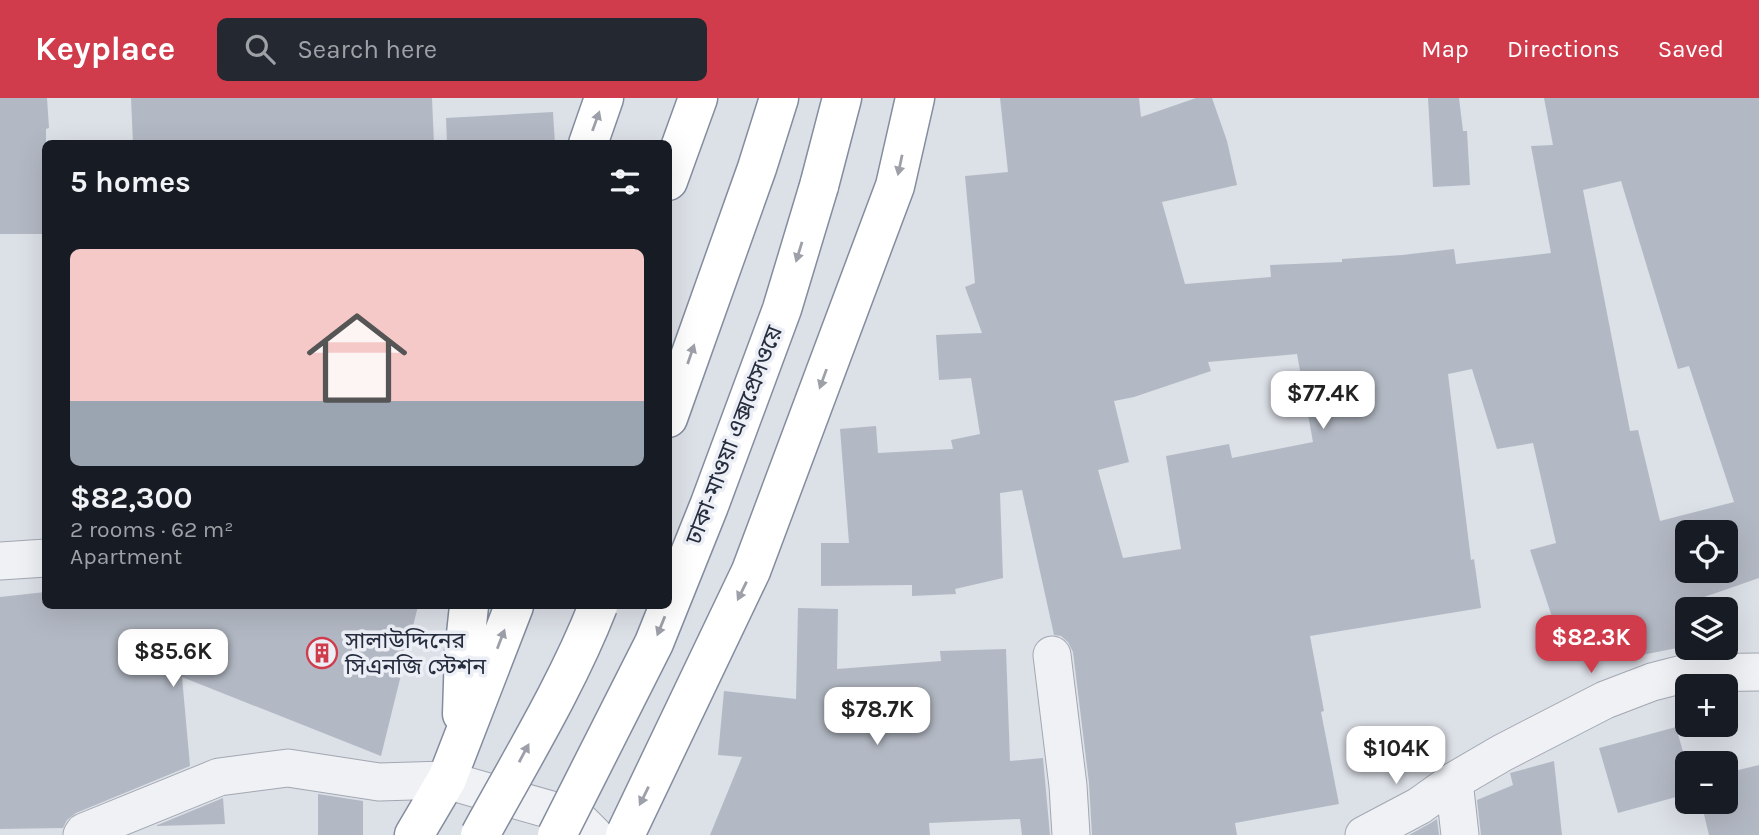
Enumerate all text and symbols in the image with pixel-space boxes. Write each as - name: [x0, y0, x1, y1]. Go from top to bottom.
- search box: [217, 18, 707, 81]
- text: Keyplace: [35, 30, 175, 68]
- icon: search: [241, 30, 279, 68]
- text: Search here: [297, 34, 437, 65]
- text: Map: [1421, 35, 1469, 63]
- text: Directions: [1507, 35, 1620, 63]
- text: Saved: [1658, 35, 1724, 63]
- one-way arrow: [591, 110, 602, 131]
- one-way arrow: [894, 154, 905, 176]
- icon: filters: [606, 163, 644, 201]
- text: 5 homes: [70, 164, 191, 200]
- one-way arrow: [794, 242, 804, 263]
- icon: home: [294, 295, 420, 421]
- street label: ঢাকা-মাওয়া এক্সপ্রেসওয়ে: [680, 321, 788, 549]
- one-way arrow: [686, 343, 697, 364]
- one-way arrow: [818, 368, 829, 389]
- pin: $77.4K: [1266, 372, 1380, 431]
- text: $77.4K: [1287, 380, 1359, 407]
- text: $82,300: [70, 480, 192, 516]
- text: 2 rooms · 62 m²: [70, 516, 234, 543]
- map controls: [1675, 520, 1738, 814]
- button: locate: [1675, 520, 1738, 583]
- text: Apartment: [70, 543, 182, 570]
- one-way arrow: [736, 581, 748, 601]
- button: layers: [1675, 597, 1738, 660]
- one-way arrow: [655, 615, 666, 636]
- pin: $82.3K: [1534, 616, 1648, 675]
- text: $82.3K: [1552, 624, 1630, 651]
- place label: সালাউদ্দিনের সিএনজি স্টেশন: [344, 627, 487, 680]
- one-way arrow: [495, 628, 506, 649]
- pin: $85.6K: [116, 630, 230, 689]
- building icon: সালাউদ্দিনের সিএনজি স্টেশন: [305, 636, 339, 670]
- text: $85.6K: [134, 638, 212, 665]
- button: +: [1675, 674, 1738, 737]
- pin: $78.7K: [820, 688, 934, 747]
- text: $78.7K: [840, 696, 914, 723]
- pin: $104K: [1347, 726, 1445, 786]
- text: $104K: [1362, 735, 1430, 762]
- one-way arrow: [518, 744, 530, 763]
- button: −: [1675, 751, 1738, 814]
- one-way arrow: [638, 786, 650, 806]

